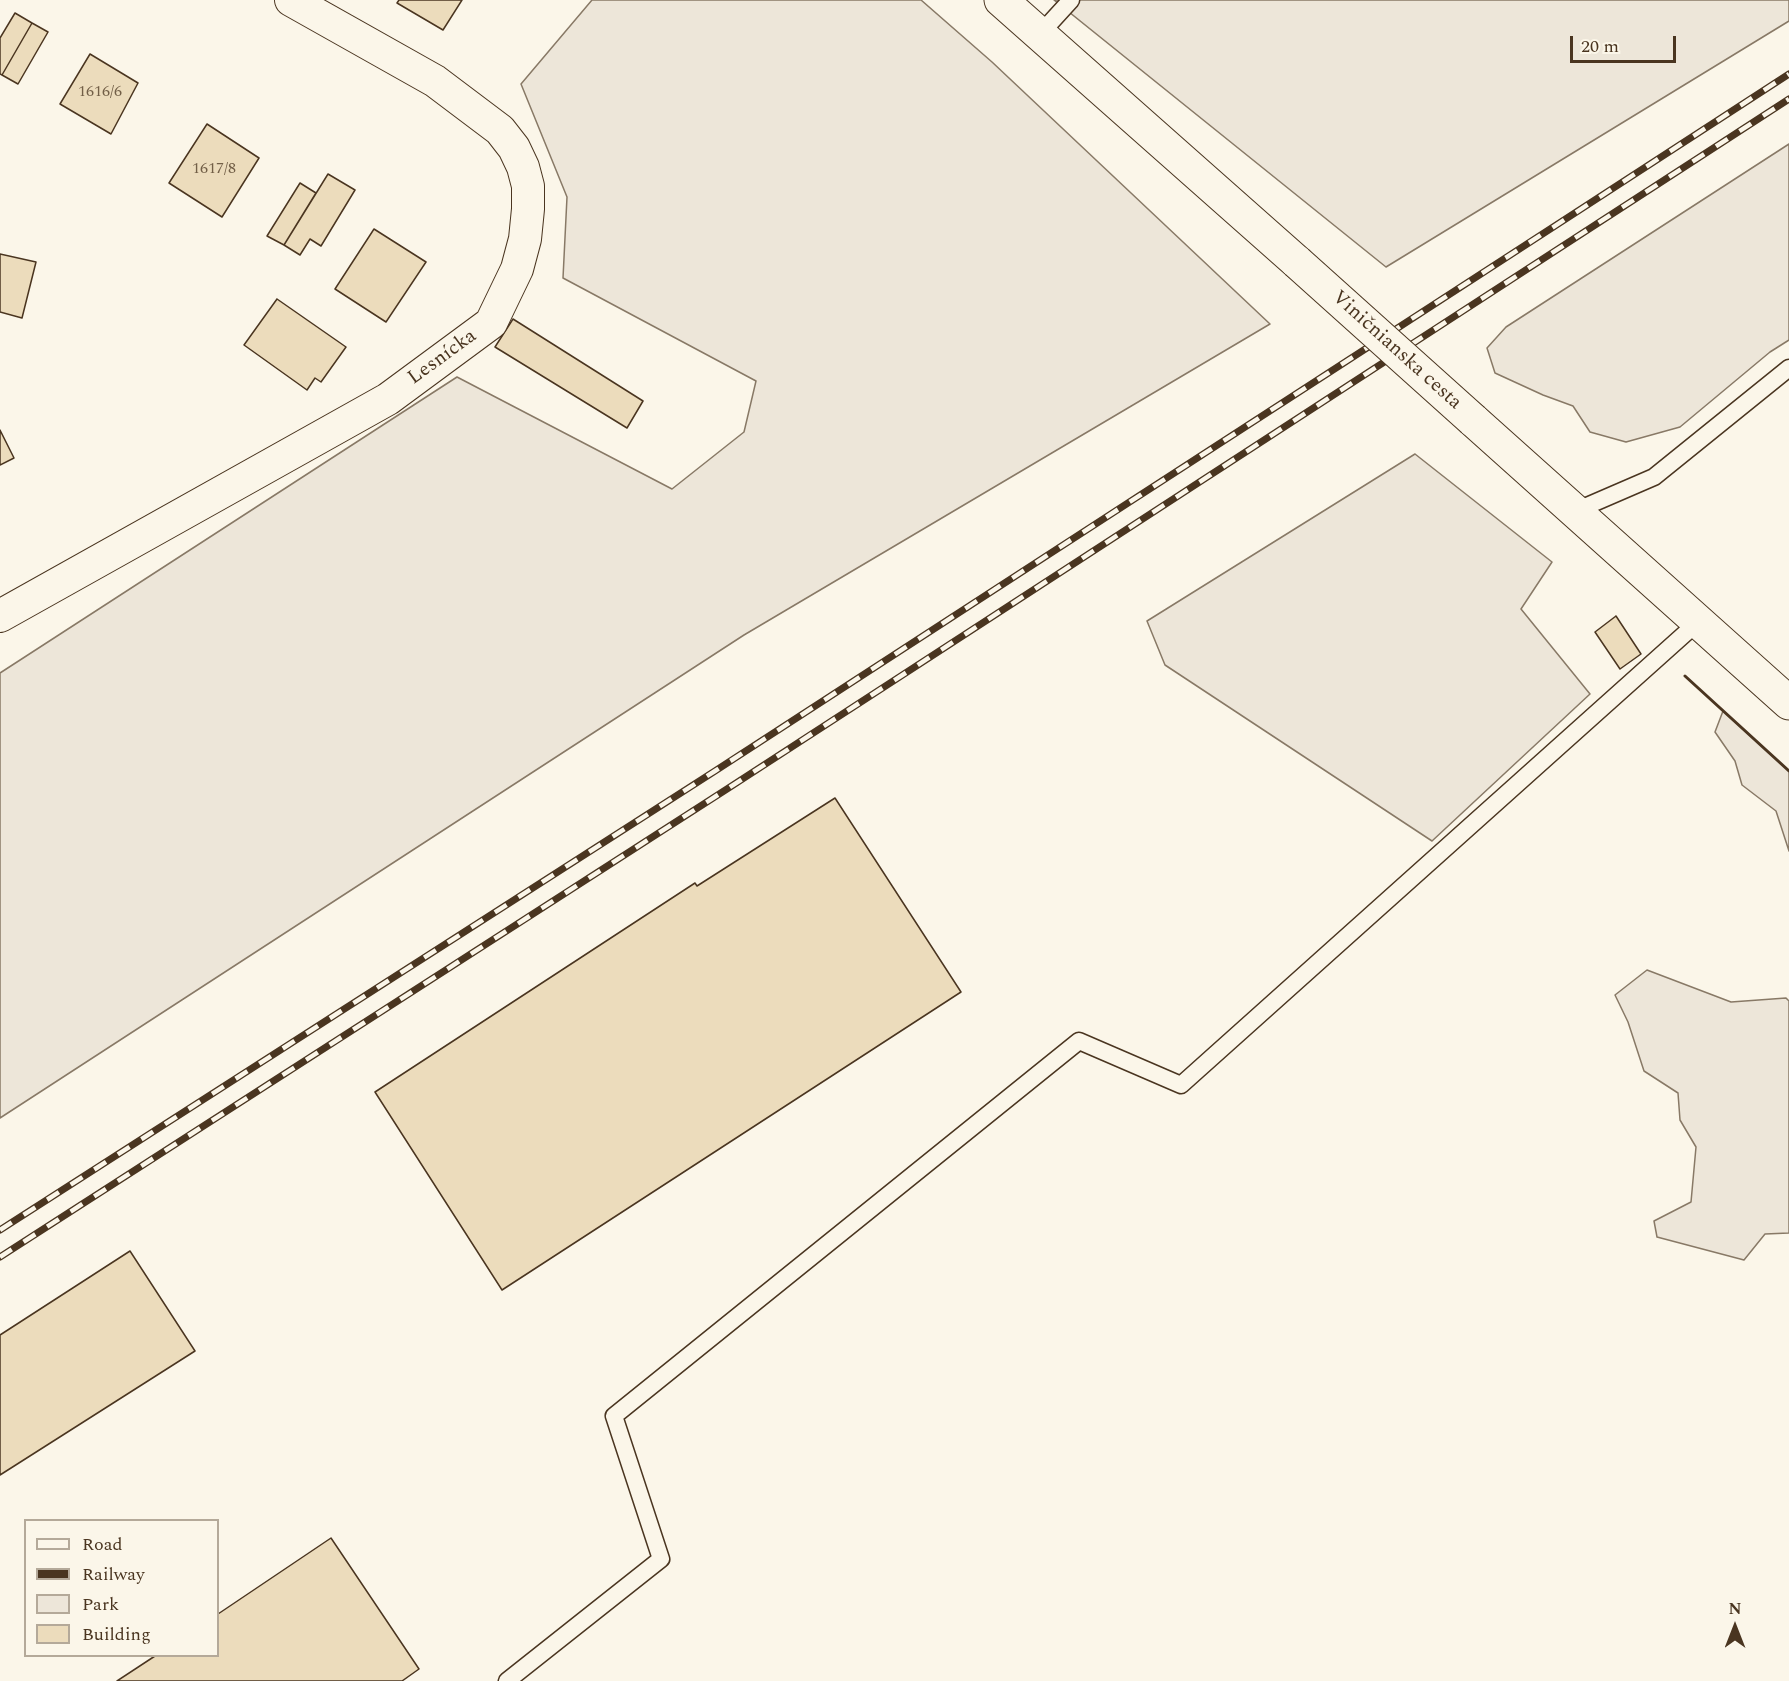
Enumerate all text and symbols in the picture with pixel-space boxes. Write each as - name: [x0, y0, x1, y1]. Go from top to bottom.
- scale bar: [1573, 24, 1680, 62]
- text: 20 m: [1581, 33, 1619, 60]
- house number: 1616/6: [78, 83, 122, 103]
- house number: 1617/8: [192, 160, 236, 180]
- street label: Viničnianska cesta: [1326, 286, 1466, 416]
- street label: Lesnícka: [404, 325, 482, 391]
- legend: [24, 1519, 219, 1657]
- text: Road: [82, 1531, 123, 1558]
- text: Railway: [82, 1561, 145, 1588]
- text: Park: [82, 1591, 119, 1618]
- north arrow: [1705, 1597, 1765, 1657]
- text: N: [1728, 1597, 1742, 1621]
- text: Building: [82, 1621, 151, 1648]

